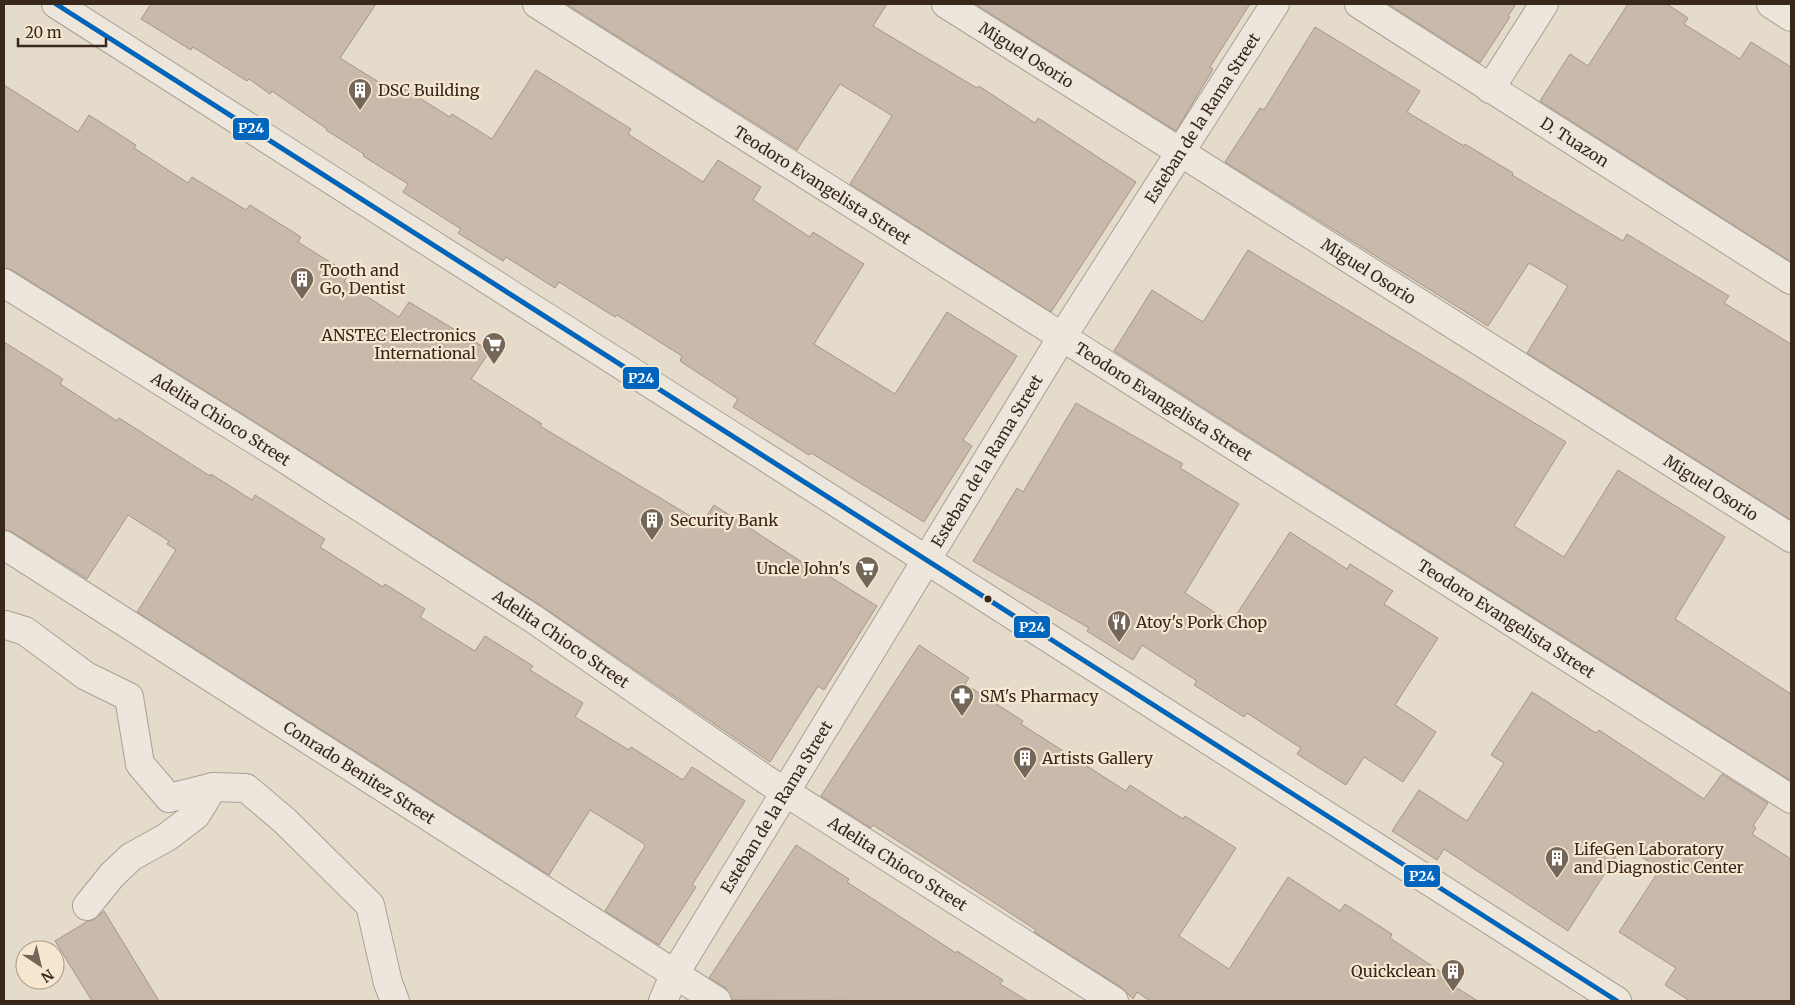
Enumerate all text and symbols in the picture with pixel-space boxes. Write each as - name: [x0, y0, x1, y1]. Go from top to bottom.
- scale bar: [18, 15, 105, 47]
- street label: Miguel Osorio: [975, 17, 1077, 92]
- text: 20 m: [25, 23, 62, 42]
- street label: Esteban de la Rama Street: [1140, 28, 1264, 207]
- building icon: DSC Building: [347, 77, 373, 111]
- place label: DSC Building: [378, 80, 480, 100]
- street label: D. Tuazon: [1537, 113, 1613, 171]
- line badge: P24: [232, 117, 270, 141]
- text: P24: [238, 119, 264, 137]
- street label: Teodoro Evangelista Street: [730, 121, 915, 249]
- street label: Miguel Osorio: [1318, 234, 1420, 308]
- place label: Tooth and Go, Dentist: [320, 260, 406, 298]
- building icon: Tooth and Go, Dentist: [289, 266, 315, 300]
- place label: ANSTEC Electronics International: [321, 325, 476, 363]
- supermarket icon: ANSTEC Electronics International: [481, 331, 507, 365]
- street label: Teodoro Evangelista Street: [1071, 338, 1257, 465]
- line badge: P24: [622, 366, 660, 390]
- street label: Adelita Chioco Street: [147, 367, 295, 470]
- text: P24: [628, 369, 654, 387]
- street label: Esteban de la Rama Street: [927, 370, 1047, 551]
- street label: Miguel Osorio: [1660, 450, 1762, 525]
- building icon: Security Bank: [639, 507, 665, 541]
- place label: Security Bank: [670, 510, 779, 530]
- supermarket icon: Uncle John's: [854, 555, 880, 589]
- street label: Teodoro Evangelista Street: [1414, 555, 1600, 683]
- place label: Uncle John's: [756, 558, 850, 578]
- street label: Adelita Chioco Street: [488, 585, 634, 693]
- unlabelled marker: [983, 594, 993, 604]
- restaurant icon: Atoy's Pork Chop: [1106, 609, 1132, 643]
- place label: Atoy's Pork Chop: [1135, 612, 1267, 632]
- line badge: P24: [1013, 615, 1051, 639]
- text: P24: [1019, 618, 1045, 636]
- pharmacy icon: SM's Pharmacy: [949, 683, 975, 717]
- place label: SM's Pharmacy: [980, 686, 1099, 706]
- street label: Conrado Benitez Street: [280, 716, 440, 829]
- street label: Esteban de la Rama Street: [716, 716, 837, 897]
- building icon: Artists Gallery: [1012, 745, 1038, 779]
- place label: Artists Gallery: [1041, 748, 1154, 768]
- street label: Adelita Chioco Street: [824, 811, 972, 915]
- place label: LifeGen Laboratory and Diagnostic Center: [1574, 839, 1744, 877]
- building icon: LifeGen Laboratory and Diagnostic Center: [1544, 845, 1570, 879]
- line badge: P24: [1403, 864, 1441, 888]
- text: P24: [1409, 867, 1435, 885]
- north arrow: [15, 940, 65, 990]
- building icon: Quickclean: [1440, 958, 1466, 992]
- place label: Quickclean: [1351, 961, 1436, 981]
- text: N: [38, 965, 57, 986]

